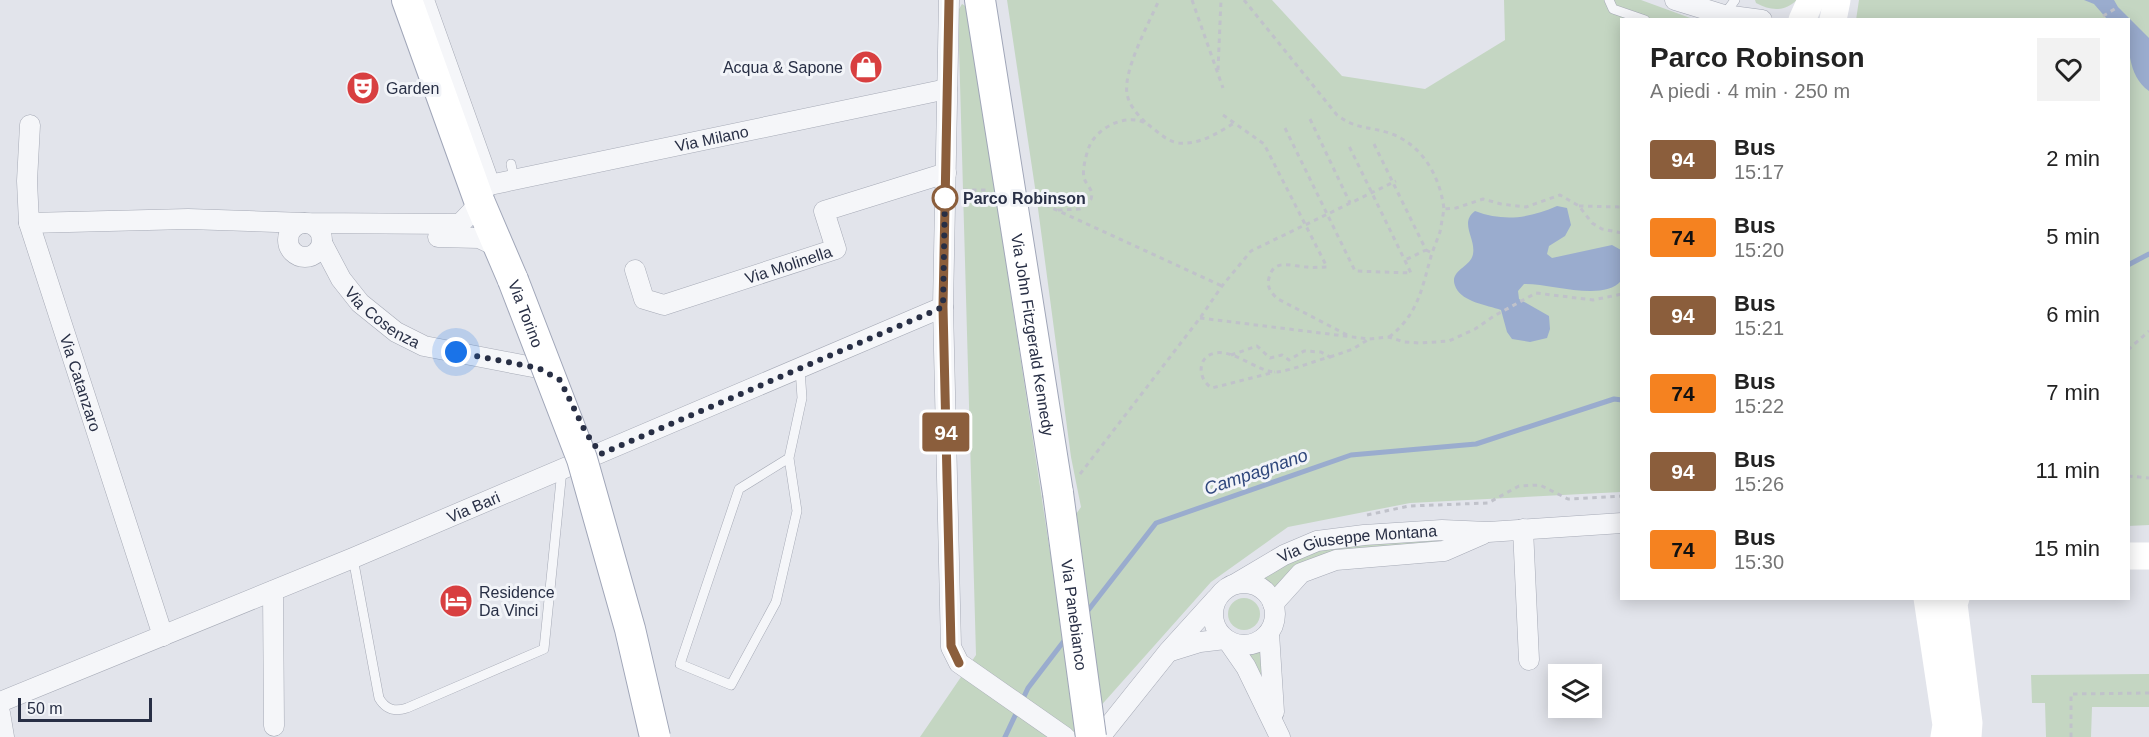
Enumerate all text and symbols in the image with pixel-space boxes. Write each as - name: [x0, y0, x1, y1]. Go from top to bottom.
- button: heart: [2037, 38, 2100, 101]
- text: Parco Robinson: [1650, 42, 1865, 73]
- shop icon: Acqua & Sapone: [848, 49, 884, 85]
- place label: Acqua & Sapone: [723, 59, 843, 76]
- theatre icon: Garden: [345, 70, 381, 106]
- place label: Garden: [386, 80, 439, 97]
- text: A piedi · 4 min · 250 m: [1650, 80, 1850, 102]
- street label: Via Milano: [674, 122, 750, 154]
- text: Bus: [1734, 135, 1776, 160]
- text: 2 min: [2046, 146, 2100, 171]
- text: 94: [1671, 148, 1695, 171]
- text: 15:17: [1734, 161, 1784, 183]
- marker: Parco Robinson: [932, 185, 958, 211]
- place label: Parco Robinson: [963, 190, 1086, 207]
- text: Bus: [1734, 213, 1776, 238]
- text: 5 min: [2046, 224, 2100, 249]
- text: 74: [1671, 226, 1695, 249]
- street label: Via John Fitzgerald Kennedy: [1009, 233, 1057, 437]
- text: 15:20: [1734, 239, 1784, 261]
- street label: Via Molinella: [743, 242, 834, 287]
- street label: Via Torino: [505, 278, 547, 350]
- street label: Via Cosenza: [342, 283, 423, 351]
- text: Bus: [1734, 291, 1776, 316]
- text: 6 min: [2046, 302, 2100, 327]
- text: 94: [1671, 304, 1695, 327]
- text: 15:21: [1734, 317, 1784, 339]
- street label: Via Catanzaro: [57, 332, 105, 434]
- your location: [441, 337, 471, 367]
- text: Bus: [1734, 369, 1776, 394]
- text: 7 min: [2046, 380, 2100, 405]
- text: 74: [1671, 382, 1695, 405]
- text: 15:22: [1734, 395, 1784, 417]
- line badge: 94: [919, 412, 973, 452]
- text: 94: [934, 421, 958, 444]
- water label: Campagnano: [1202, 445, 1310, 499]
- text: Bus: [1734, 447, 1776, 472]
- text: 11 min: [2036, 458, 2100, 483]
- text: 94: [1671, 460, 1695, 483]
- text: 15:26: [1734, 473, 1784, 495]
- street label: Via Bari: [444, 488, 502, 526]
- street label: Via Giuseppe Montana: [1274, 522, 1438, 565]
- text: Bus: [1734, 525, 1776, 550]
- text: 15 min: [2034, 536, 2100, 561]
- text: 74: [1671, 538, 1695, 561]
- text: 15:30: [1734, 551, 1784, 573]
- street label: Via Panebianco: [1059, 558, 1090, 672]
- hotel icon: Residence Da Vinci: [438, 583, 474, 619]
- place label: Residence Da Vinci: [479, 584, 555, 619]
- map controls: [1548, 664, 1602, 718]
- button: layers: [1548, 664, 1602, 718]
- scale bar: [18, 695, 152, 722]
- text: 50 m: [27, 700, 63, 717]

